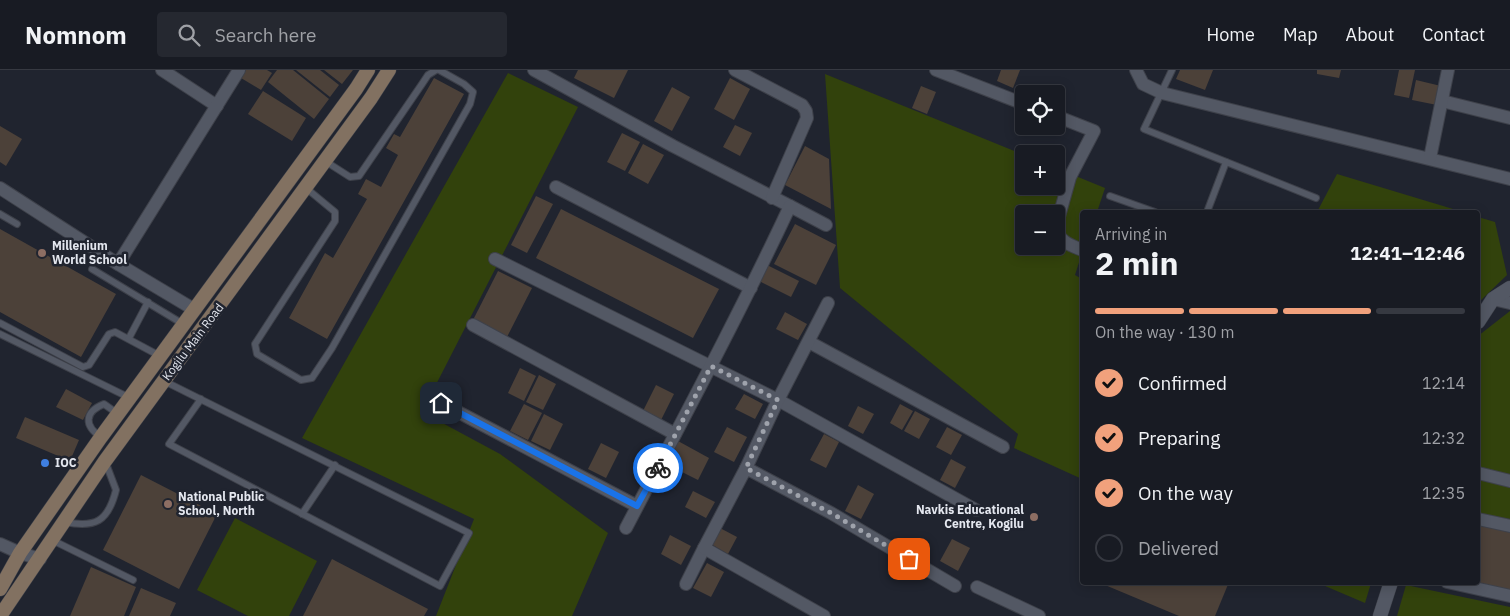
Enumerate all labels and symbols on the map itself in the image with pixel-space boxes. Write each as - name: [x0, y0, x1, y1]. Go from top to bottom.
- place label: Millenium World School: [52, 238, 127, 267]
- marker: Millenium World School: [36, 247, 48, 259]
- street label: Kogilu Main Road: [159, 300, 226, 383]
- pin: [420, 382, 462, 424]
- courier: [633, 443, 683, 493]
- place label: IOC: [55, 455, 77, 470]
- marker: IOC: [39, 457, 51, 469]
- place label: National Public School, North: [178, 489, 264, 518]
- marker: National Public School, North: [162, 498, 174, 510]
- place label: Navkis Educational Centre, Kogilu: [916, 502, 1024, 531]
- marker: Navkis Educational Centre, Kogilu: [1028, 511, 1040, 523]
- pin: [888, 538, 930, 580]

